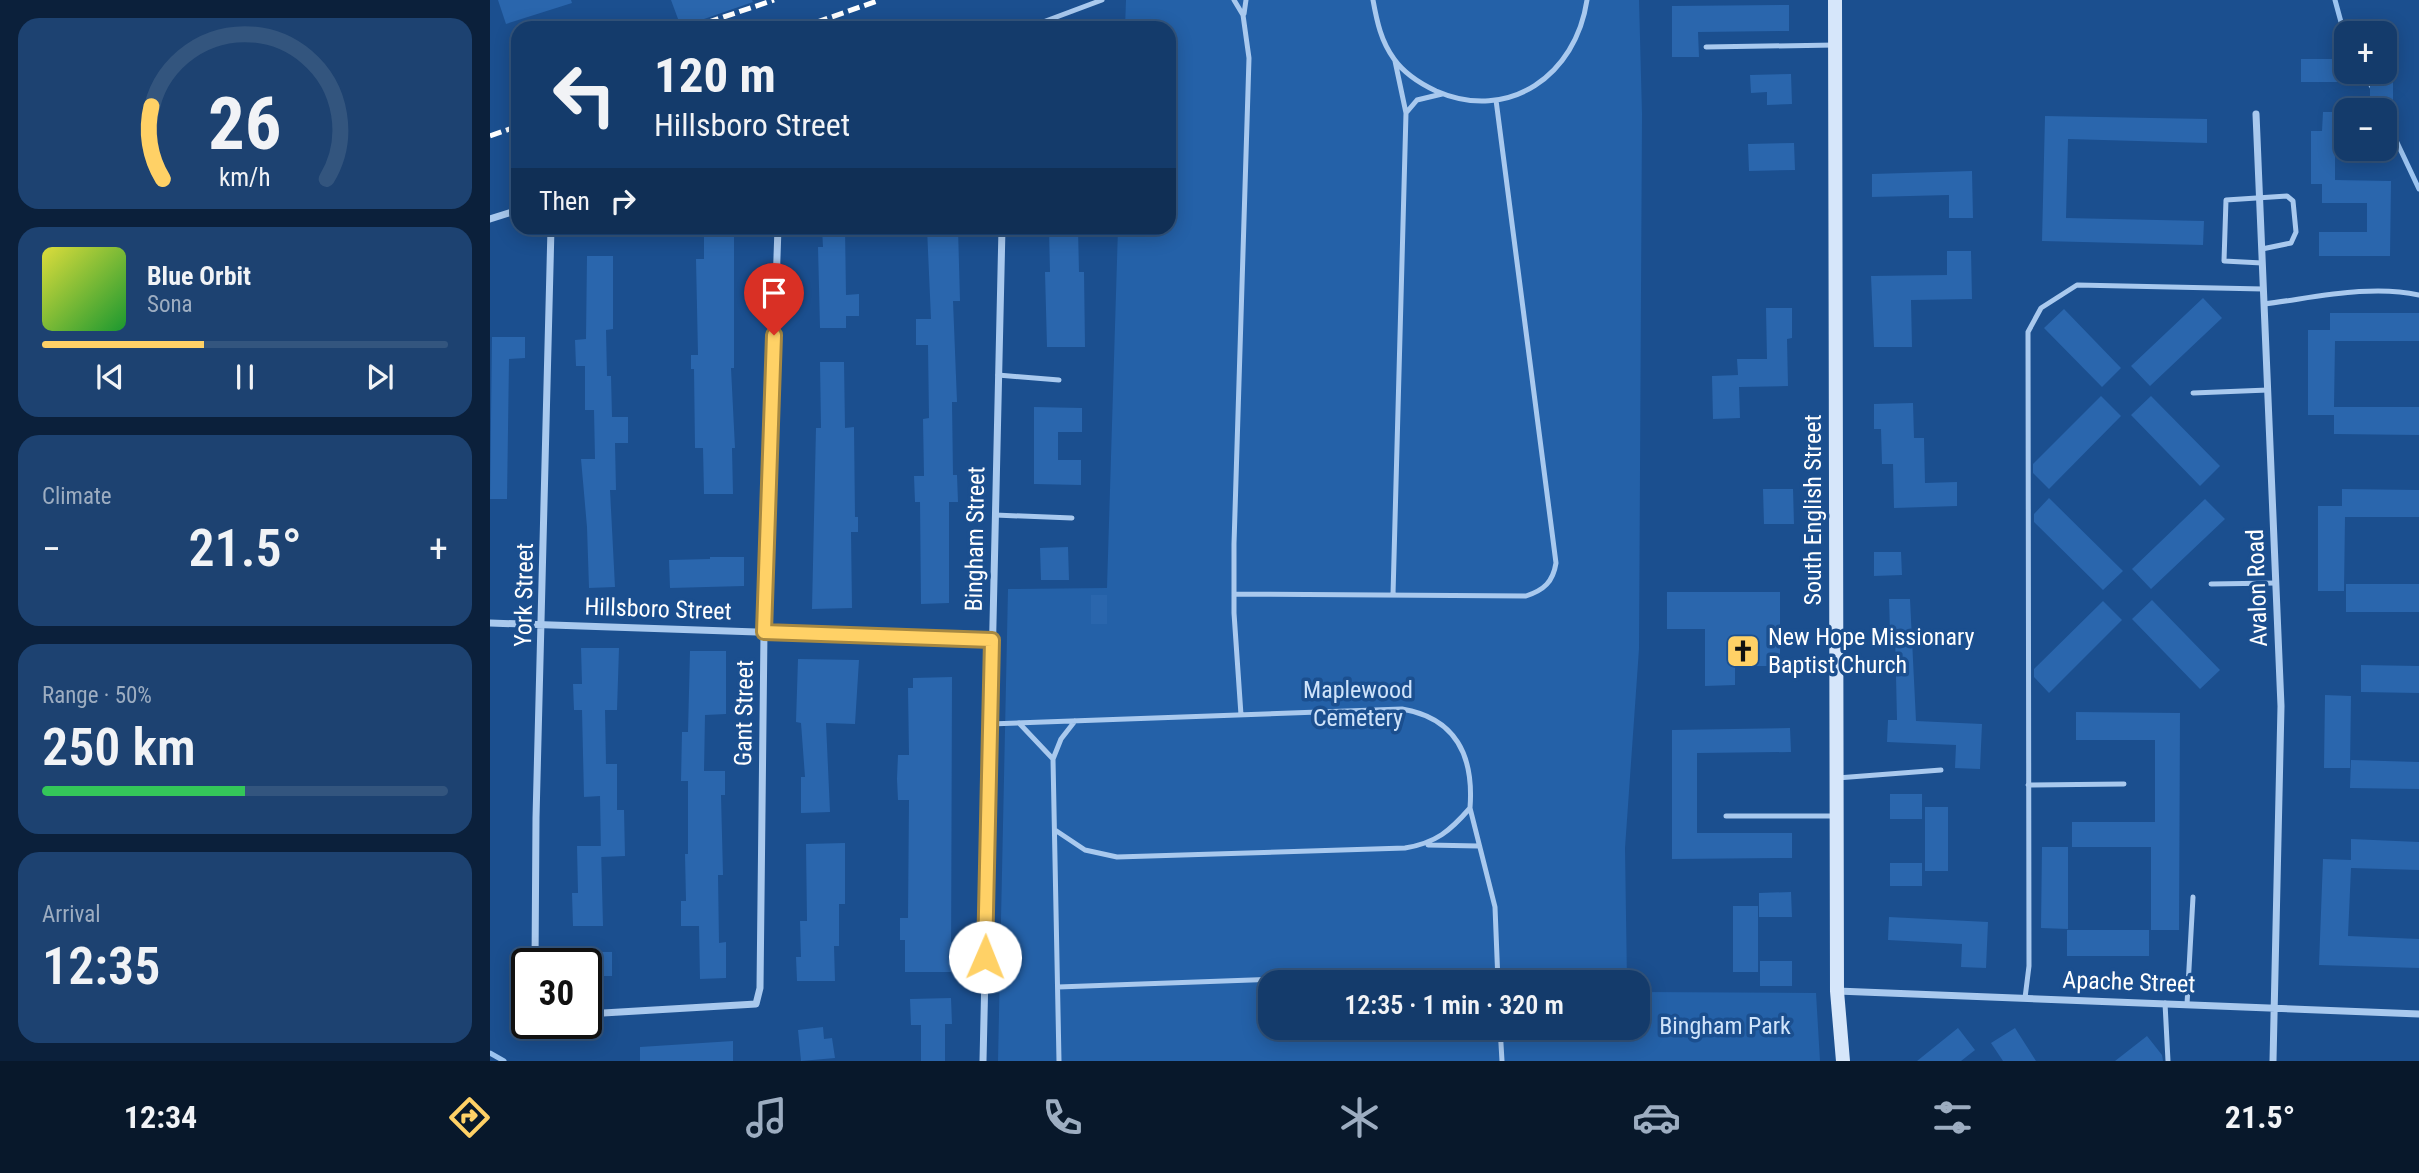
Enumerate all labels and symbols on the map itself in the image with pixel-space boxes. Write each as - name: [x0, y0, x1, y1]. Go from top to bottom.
- pin: [744, 263, 804, 335]
- street label: South English Street: [1799, 415, 1827, 605]
- street label: Bingham Street: [960, 466, 990, 612]
- street label: Avalon Road: [2241, 529, 2273, 647]
- street label: York Street: [509, 543, 539, 647]
- street label: Hillsboro Street: [584, 592, 732, 626]
- place label: New Hope Missionary Baptist Church: [1768, 623, 1974, 679]
- church icon: New Hope Missionary Baptist Church: [1724, 632, 1762, 670]
- street label: Gant Street: [729, 660, 759, 766]
- park label: Maplewood Cemetery: [1303, 676, 1413, 732]
- position arrow: [948, 920, 1022, 994]
- speed limit sign: 30: [511, 948, 602, 1039]
- street label: Apache Street: [2062, 966, 2196, 998]
- park label: Bingham Park: [1659, 1012, 1791, 1040]

